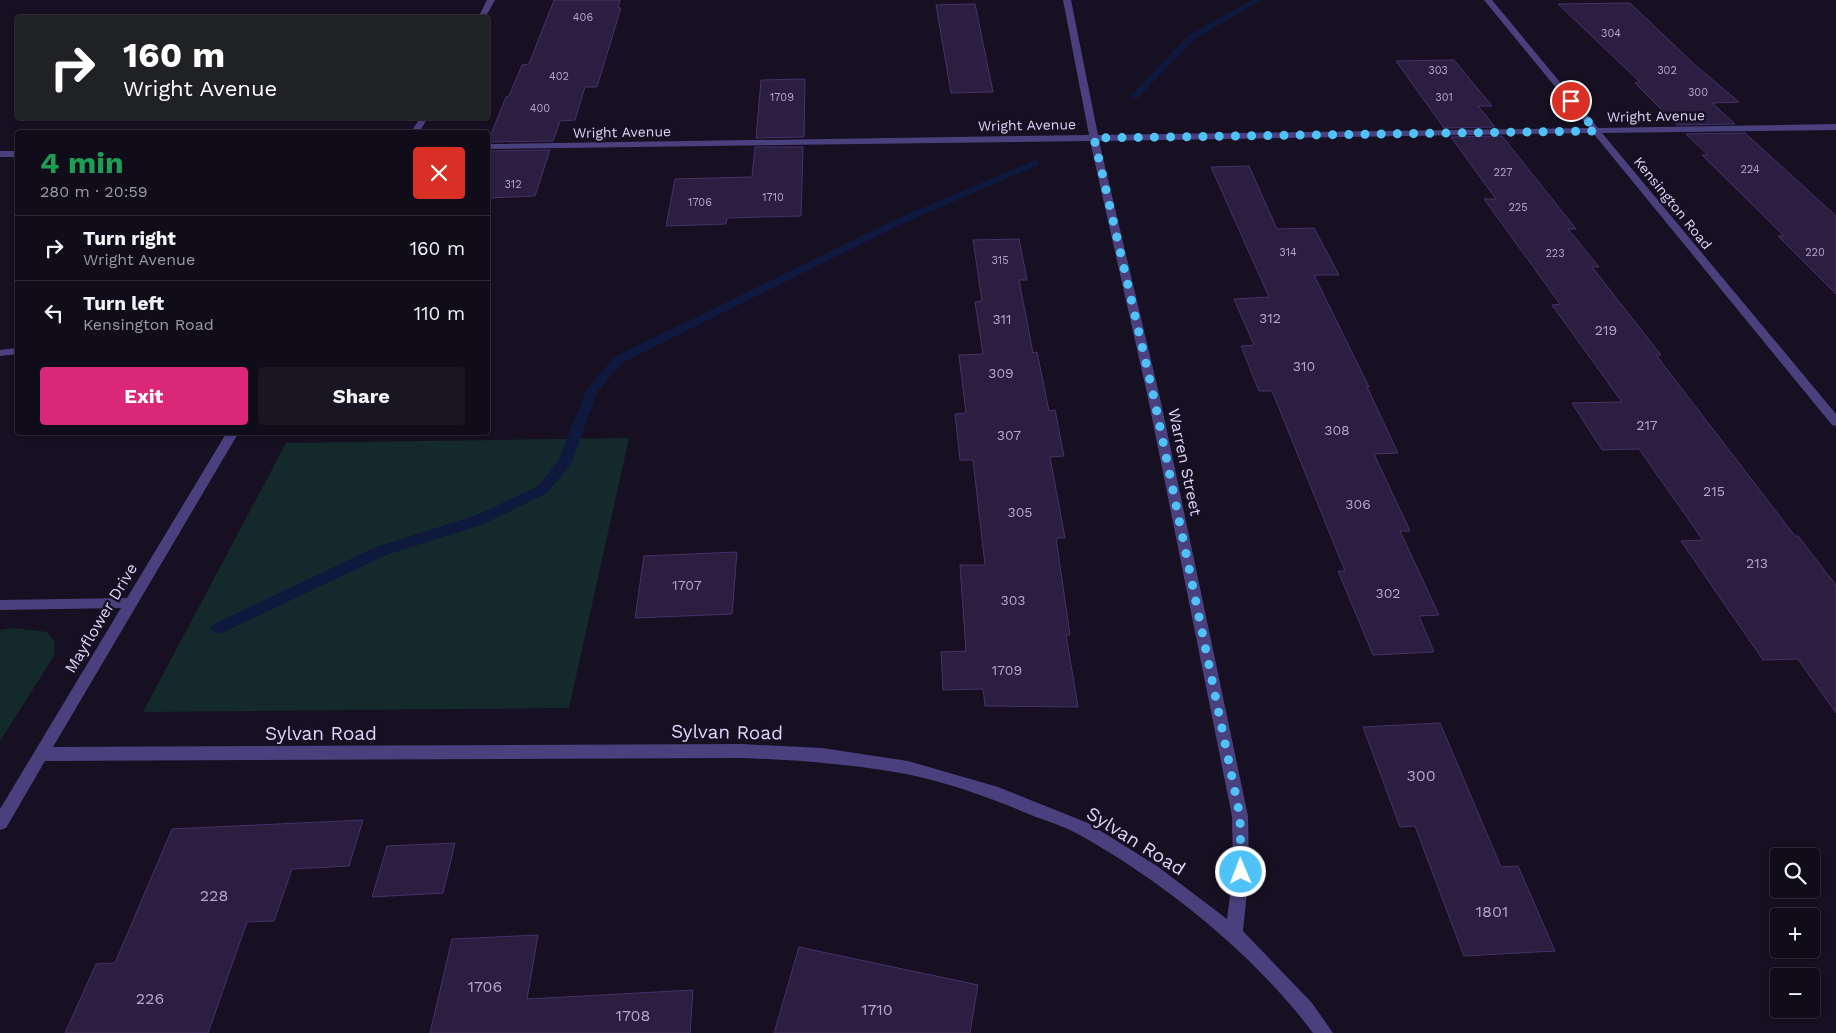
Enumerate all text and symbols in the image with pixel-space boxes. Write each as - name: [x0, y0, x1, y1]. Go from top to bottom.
- house number: 406: [573, 11, 593, 24]
- house number: 304: [1601, 27, 1621, 40]
- text: 160 m: [123, 34, 225, 76]
- icon: right: [40, 35, 105, 100]
- house number: 303: [1428, 64, 1448, 77]
- house number: 302: [1657, 64, 1677, 77]
- house number: 402: [549, 70, 569, 83]
- text: Wright Avenue: [123, 76, 277, 101]
- pin: [1550, 80, 1592, 122]
- house number: 300: [1688, 86, 1708, 99]
- icon: arrive: [1557, 87, 1585, 115]
- house number: 1709: [770, 91, 794, 104]
- house number: 301: [1435, 91, 1453, 104]
- house number: 400: [530, 102, 550, 115]
- street label: Wright Avenue: [1607, 107, 1705, 125]
- street label: Wright Avenue: [978, 116, 1076, 134]
- street label: Wright Avenue: [573, 123, 671, 141]
- text: 4 min: [40, 145, 124, 180]
- button: close: [413, 147, 465, 199]
- street label: Kensington Road: [1631, 153, 1715, 253]
- house number: 224: [1740, 163, 1760, 176]
- house number: 227: [1494, 166, 1512, 179]
- house number: 312: [504, 178, 522, 191]
- text: 280 m · 20:59: [40, 182, 148, 201]
- house number: 1710: [762, 191, 784, 204]
- house number: 1706: [688, 196, 712, 209]
- house number: 225: [1508, 201, 1528, 214]
- text: Turn right: [83, 227, 176, 250]
- icon: right: [40, 234, 68, 262]
- text: 160 m: [410, 237, 465, 260]
- house number: 314: [1279, 246, 1297, 259]
- house number: 220: [1805, 246, 1825, 259]
- house number: 223: [1545, 247, 1565, 260]
- text: Wright Avenue: [83, 250, 195, 269]
- house number: 315: [991, 254, 1009, 267]
- text: Turn left: [83, 292, 164, 315]
- icon: left: [40, 299, 68, 327]
- text: 110 m: [414, 302, 465, 325]
- house number: 312: [1259, 310, 1281, 326]
- house number: 311: [992, 311, 1012, 327]
- text: Kensington Road: [83, 315, 214, 334]
- house number: 219: [1595, 322, 1617, 338]
- house number: 310: [1293, 358, 1315, 374]
- house number: 309: [988, 365, 1014, 381]
- button: Exit: [40, 367, 248, 425]
- button: Share: [258, 367, 465, 425]
- street label: Warren Street: [1164, 407, 1206, 518]
- house number: 217: [1636, 417, 1658, 433]
- house number: 308: [1324, 422, 1350, 438]
- house number: 307: [997, 427, 1021, 443]
- house number: 215: [1703, 483, 1725, 499]
- house number: 306: [1345, 496, 1371, 512]
- house number: 305: [1007, 504, 1033, 520]
- house number: 213: [1746, 555, 1768, 571]
- street label: Mayflower Drive: [61, 560, 141, 676]
- house number: 1707: [672, 577, 702, 593]
- house number: 302: [1375, 585, 1401, 601]
- house number: 303: [1001, 592, 1025, 608]
- house number: 1709: [992, 662, 1022, 678]
- street label: Sylvan Road: [671, 720, 783, 744]
- street label: Sylvan Road: [265, 722, 377, 745]
- house number: 300: [1406, 766, 1436, 785]
- street label: Sylvan Road: [1082, 802, 1190, 880]
- position arrow: [1214, 845, 1266, 897]
- map controls: [1770, 848, 1820, 1018]
- button: search: [1770, 848, 1820, 898]
- house number: 228: [200, 886, 228, 905]
- house number: 1801: [1476, 902, 1508, 921]
- button: +: [1770, 908, 1820, 958]
- button: −: [1770, 968, 1820, 1018]
- house number: 1706: [468, 977, 502, 996]
- house number: 226: [136, 989, 164, 1008]
- house number: 1710: [861, 1000, 893, 1019]
- house number: 1708: [616, 1006, 650, 1025]

